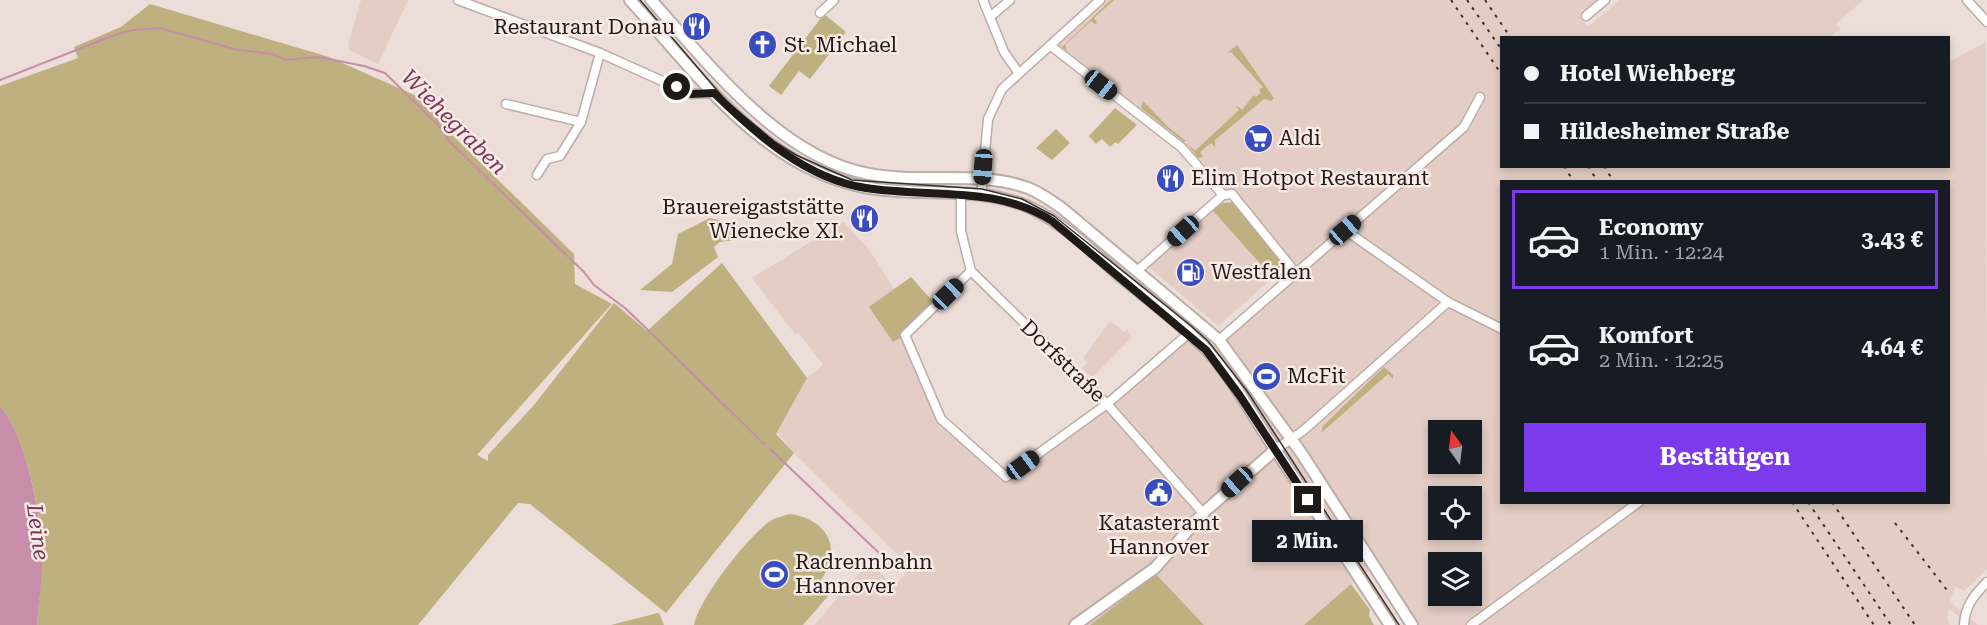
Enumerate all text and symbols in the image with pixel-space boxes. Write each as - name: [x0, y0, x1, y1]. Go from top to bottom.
- restaurant icon: Restaurant Donau: [680, 11, 712, 43]
- place label: Restaurant Donau: [493, 15, 675, 39]
- church icon: St. Michael: [747, 29, 779, 61]
- place label: St. Michael: [784, 33, 897, 57]
- text: Hotel Wiehberg: [1560, 61, 1735, 86]
- water label: Wiehegraben: [396, 64, 512, 180]
- car: [1081, 67, 1121, 103]
- route start: [663, 73, 690, 100]
- text: Hildesheimer Straße: [1560, 119, 1789, 144]
- supermarket icon: Aldi: [1242, 122, 1274, 154]
- place label: Aldi: [1279, 126, 1321, 150]
- car: [973, 148, 993, 186]
- restaurant icon: Elim Hotpot Restaurant: [1154, 162, 1186, 194]
- place label: Elim Hotpot Restaurant: [1191, 166, 1429, 190]
- place label: Brauereigaststätte Wienecke XI.: [662, 195, 844, 243]
- restaurant icon: Brauereigaststätte Wienecke XI.: [849, 203, 881, 235]
- car: [1326, 211, 1364, 249]
- car: [1164, 212, 1202, 250]
- icon: car: [1527, 213, 1581, 267]
- text: Economy: [1599, 215, 1703, 240]
- text: 3.43 €: [1861, 227, 1923, 252]
- text: 1 Min. · 12:24: [1599, 240, 1724, 264]
- fuel station icon: Westfalen: [1174, 256, 1206, 288]
- place label: Westfalen: [1211, 260, 1312, 284]
- car: [929, 275, 967, 313]
- street label: Dorfstraße: [1016, 315, 1110, 407]
- icon: car: [1527, 321, 1581, 375]
- text: Komfort: [1599, 323, 1694, 348]
- text: 4.64 €: [1861, 335, 1923, 360]
- text: 2 Min. · 12:25: [1599, 348, 1724, 372]
- sports icon: McFit: [1250, 360, 1282, 392]
- place label: McFit: [1287, 364, 1346, 388]
- north arrow: [1428, 420, 1482, 474]
- map controls: [1428, 420, 1482, 606]
- button: Bestätigen: [1524, 423, 1926, 492]
- car: [1003, 447, 1043, 483]
- car: [1218, 463, 1256, 501]
- public building icon: Katasteramt Hannover: [1143, 476, 1175, 508]
- route end: [1294, 486, 1321, 513]
- button: locate: [1428, 486, 1482, 540]
- water label: Leine: [22, 501, 54, 562]
- place label: Katasteramt Hannover: [1098, 511, 1220, 559]
- callout: 2 Min.: [1252, 521, 1364, 563]
- text: 2 Min.: [1277, 529, 1338, 553]
- place label: Radrennbahn Hannover: [795, 550, 933, 598]
- button: layers: [1428, 552, 1482, 606]
- sports icon: Radrennbahn Hannover: [758, 558, 790, 590]

